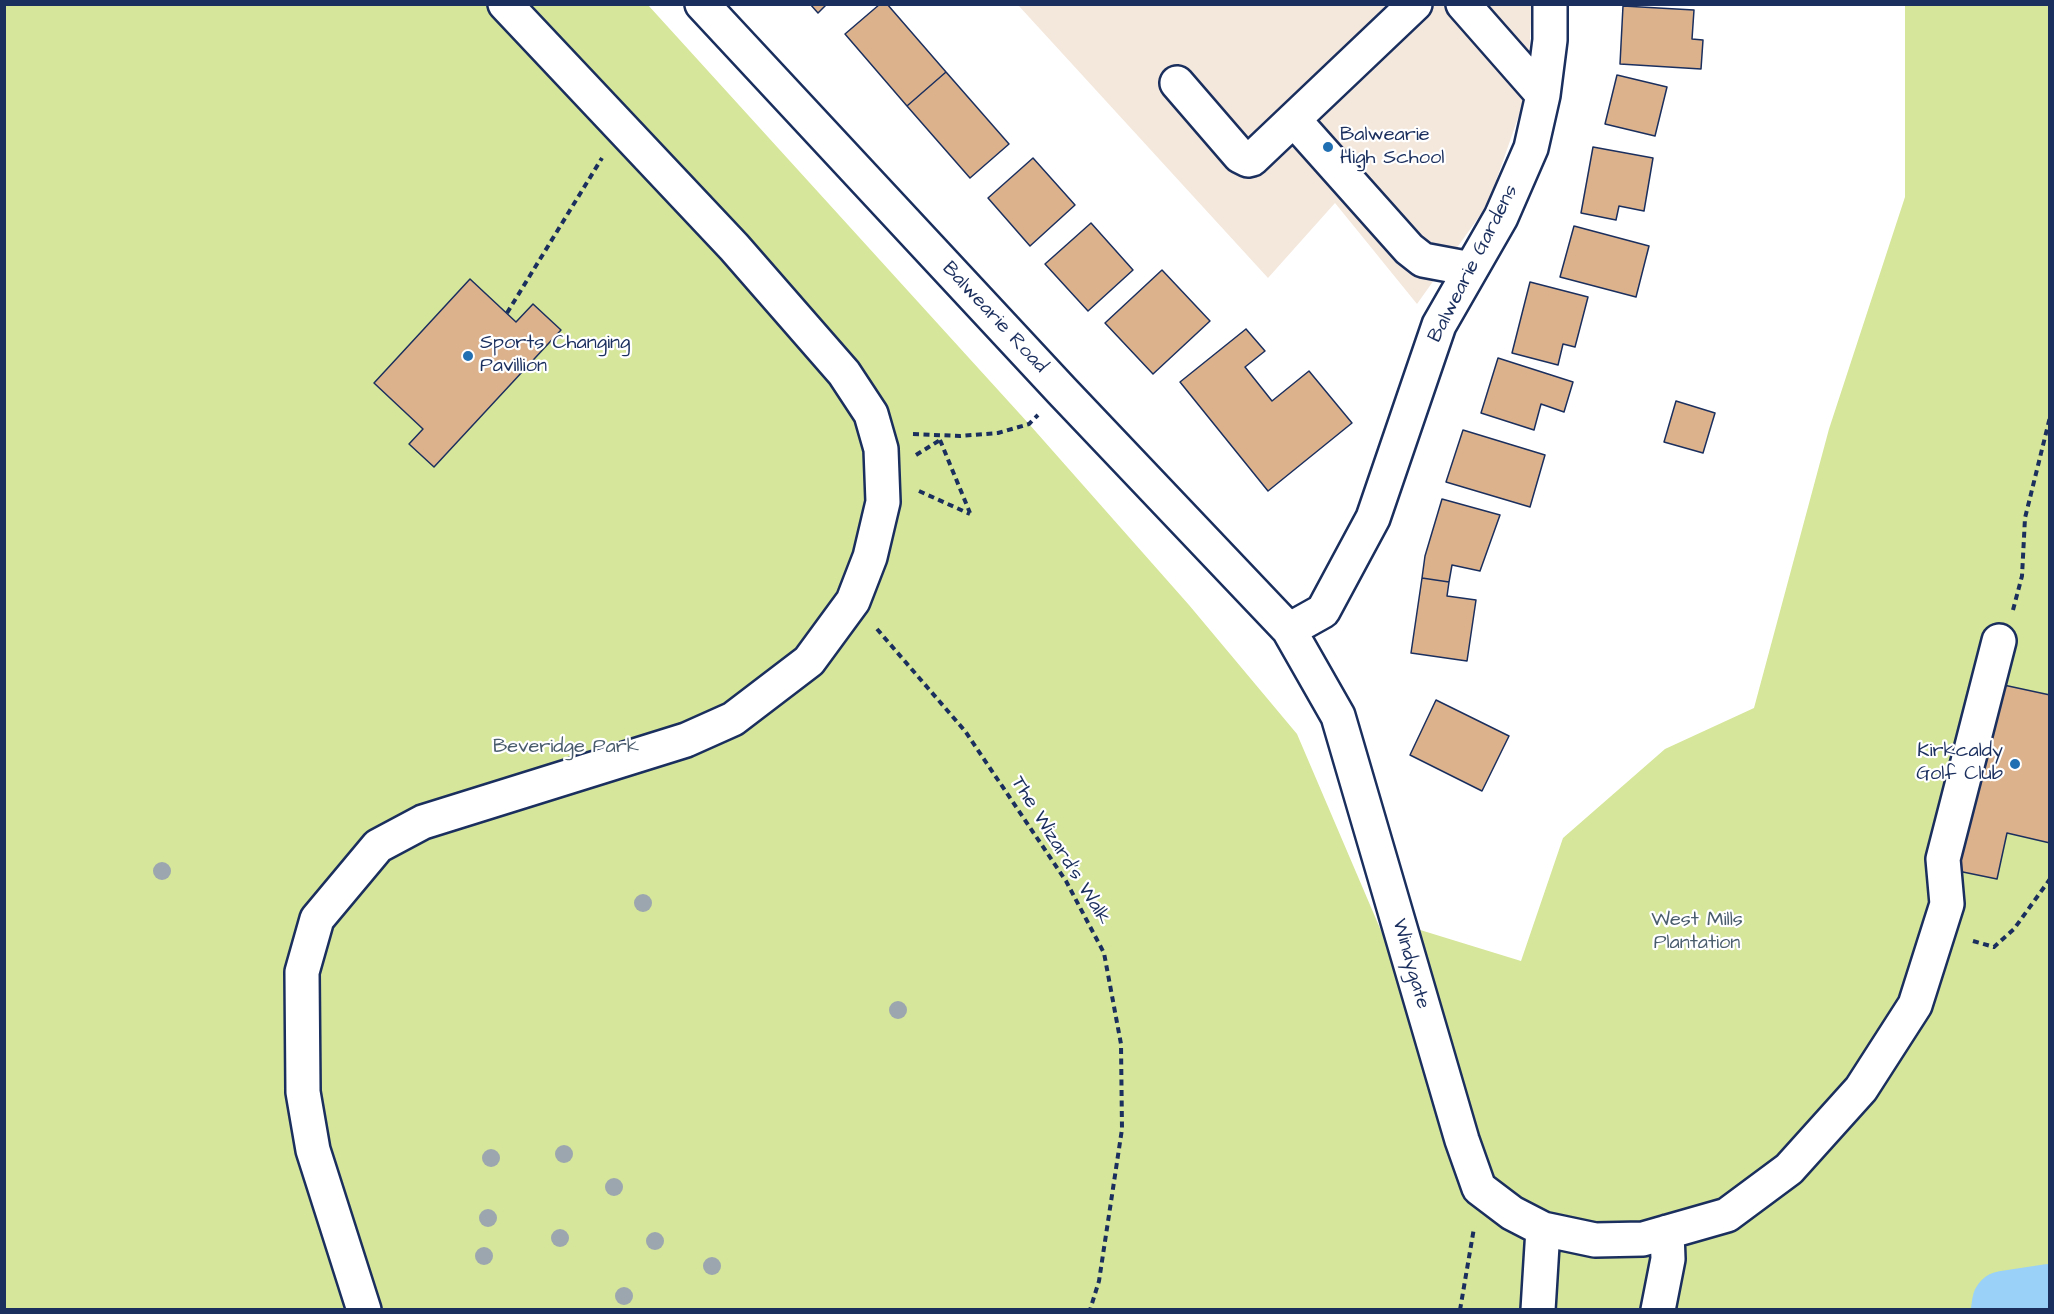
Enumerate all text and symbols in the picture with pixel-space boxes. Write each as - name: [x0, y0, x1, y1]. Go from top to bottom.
- place label: Balwearie High School: [1340, 124, 1444, 171]
- marker: Balwearie High School: [1321, 140, 1335, 154]
- street label: Balwearie Gardens: [1424, 181, 1524, 347]
- street label: Balwearie Road: [936, 257, 1052, 379]
- place label: Sports Changing Pavillion: [480, 332, 630, 379]
- marker: Sports Changing Pavillion: [461, 349, 475, 363]
- park label: Beveridge Park: [493, 736, 639, 760]
- place label: Kirkcaldy Golf Club: [1916, 740, 2003, 787]
- marker: Kirkcaldy Golf Club: [2008, 757, 2022, 771]
- street label: The Wizard's Walk: [1005, 773, 1115, 929]
- park label: West Mills Plantation: [1651, 909, 1743, 956]
- street label: Windygate: [1386, 916, 1434, 1012]

